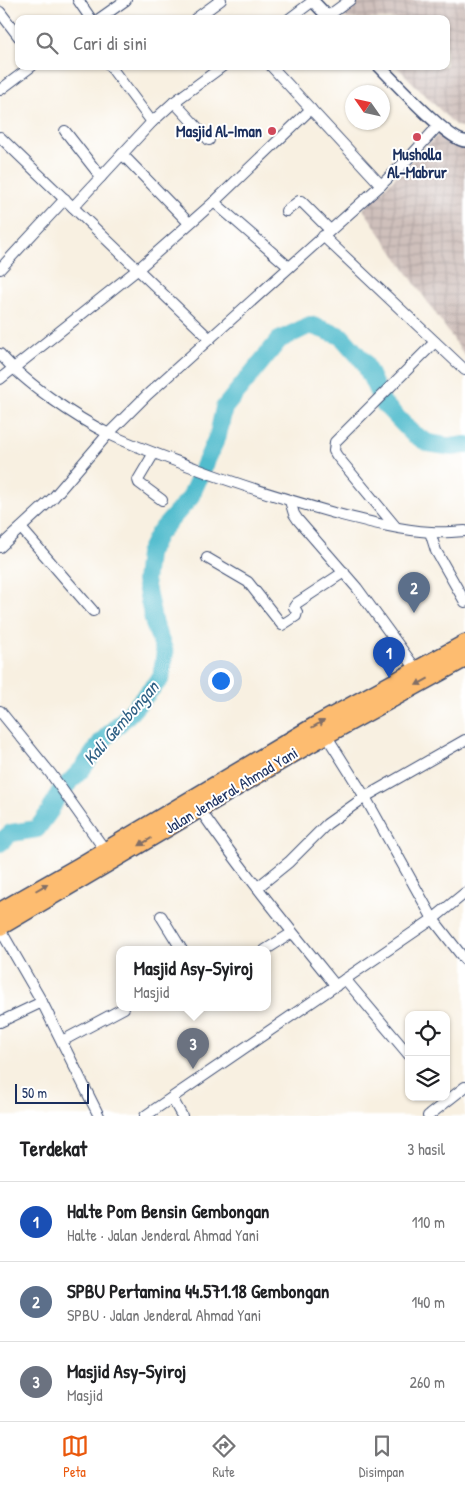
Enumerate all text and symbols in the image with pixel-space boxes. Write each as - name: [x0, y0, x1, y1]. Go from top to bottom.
- search box: [15, 15, 450, 70]
- icon: search: [33, 29, 61, 57]
- text: Cari di sini: [73, 30, 147, 56]
- north arrow: [345, 85, 390, 130]
- place label: Masjid Al-Iman: [176, 120, 262, 142]
- marker: Masjid Al-Iman: [266, 125, 278, 137]
- marker: Musholla Al-Mabrur: [411, 131, 423, 143]
- place label: Musholla Al-Mabrur: [387, 143, 448, 183]
- pin: 2: [398, 572, 430, 613]
- pin: 1: [373, 637, 405, 678]
- your location: [208, 668, 234, 694]
- water label: Kali Gembongan: [77, 674, 165, 770]
- one-way arrow: [415, 678, 429, 686]
- one-way arrow: [311, 719, 324, 728]
- street label: Jalan Jenderal Ahmad Yani: [160, 741, 302, 839]
- one-way arrow: [138, 837, 151, 846]
- one-way arrow: [36, 882, 49, 891]
- popup: [116, 946, 271, 1011]
- text: Masjid Asy-Syiroj: [134, 955, 253, 981]
- text: Masjid: [134, 981, 169, 1003]
- map controls: [405, 1011, 450, 1101]
- button: locate: [405, 1011, 450, 1056]
- pin: 3: [177, 1028, 209, 1069]
- button: layers: [405, 1056, 450, 1101]
- scale bar: [15, 1081, 89, 1104]
- text: 50 m: [22, 1083, 47, 1102]
- text: Terdekat: [20, 1134, 87, 1163]
- text: 3 hasil: [407, 1138, 445, 1160]
- text: Halte Pom Bensin Gembongan: [67, 1198, 269, 1224]
- text: 1: [33, 1211, 39, 1233]
- text: 110 m: [412, 1211, 445, 1233]
- text: Halte · Jalan Jenderal Ahmad Yani: [67, 1224, 259, 1246]
- text: SPBU Pertamina 44.571.18 Gembongan: [67, 1278, 329, 1304]
- text: 2: [32, 1291, 40, 1313]
- text: 140 m: [411, 1291, 445, 1313]
- text: SPBU · Jalan Jenderal Ahmad Yani: [67, 1304, 261, 1326]
- text: Masjid Asy-Syiroj: [67, 1358, 186, 1384]
- text: 3: [32, 1371, 40, 1393]
- text: 260 m: [409, 1371, 445, 1393]
- text: Masjid: [67, 1384, 103, 1406]
- tab: Peta: [61, 1432, 89, 1481]
- tab: Rute: [210, 1432, 238, 1481]
- tab: Disimpan: [359, 1432, 404, 1481]

